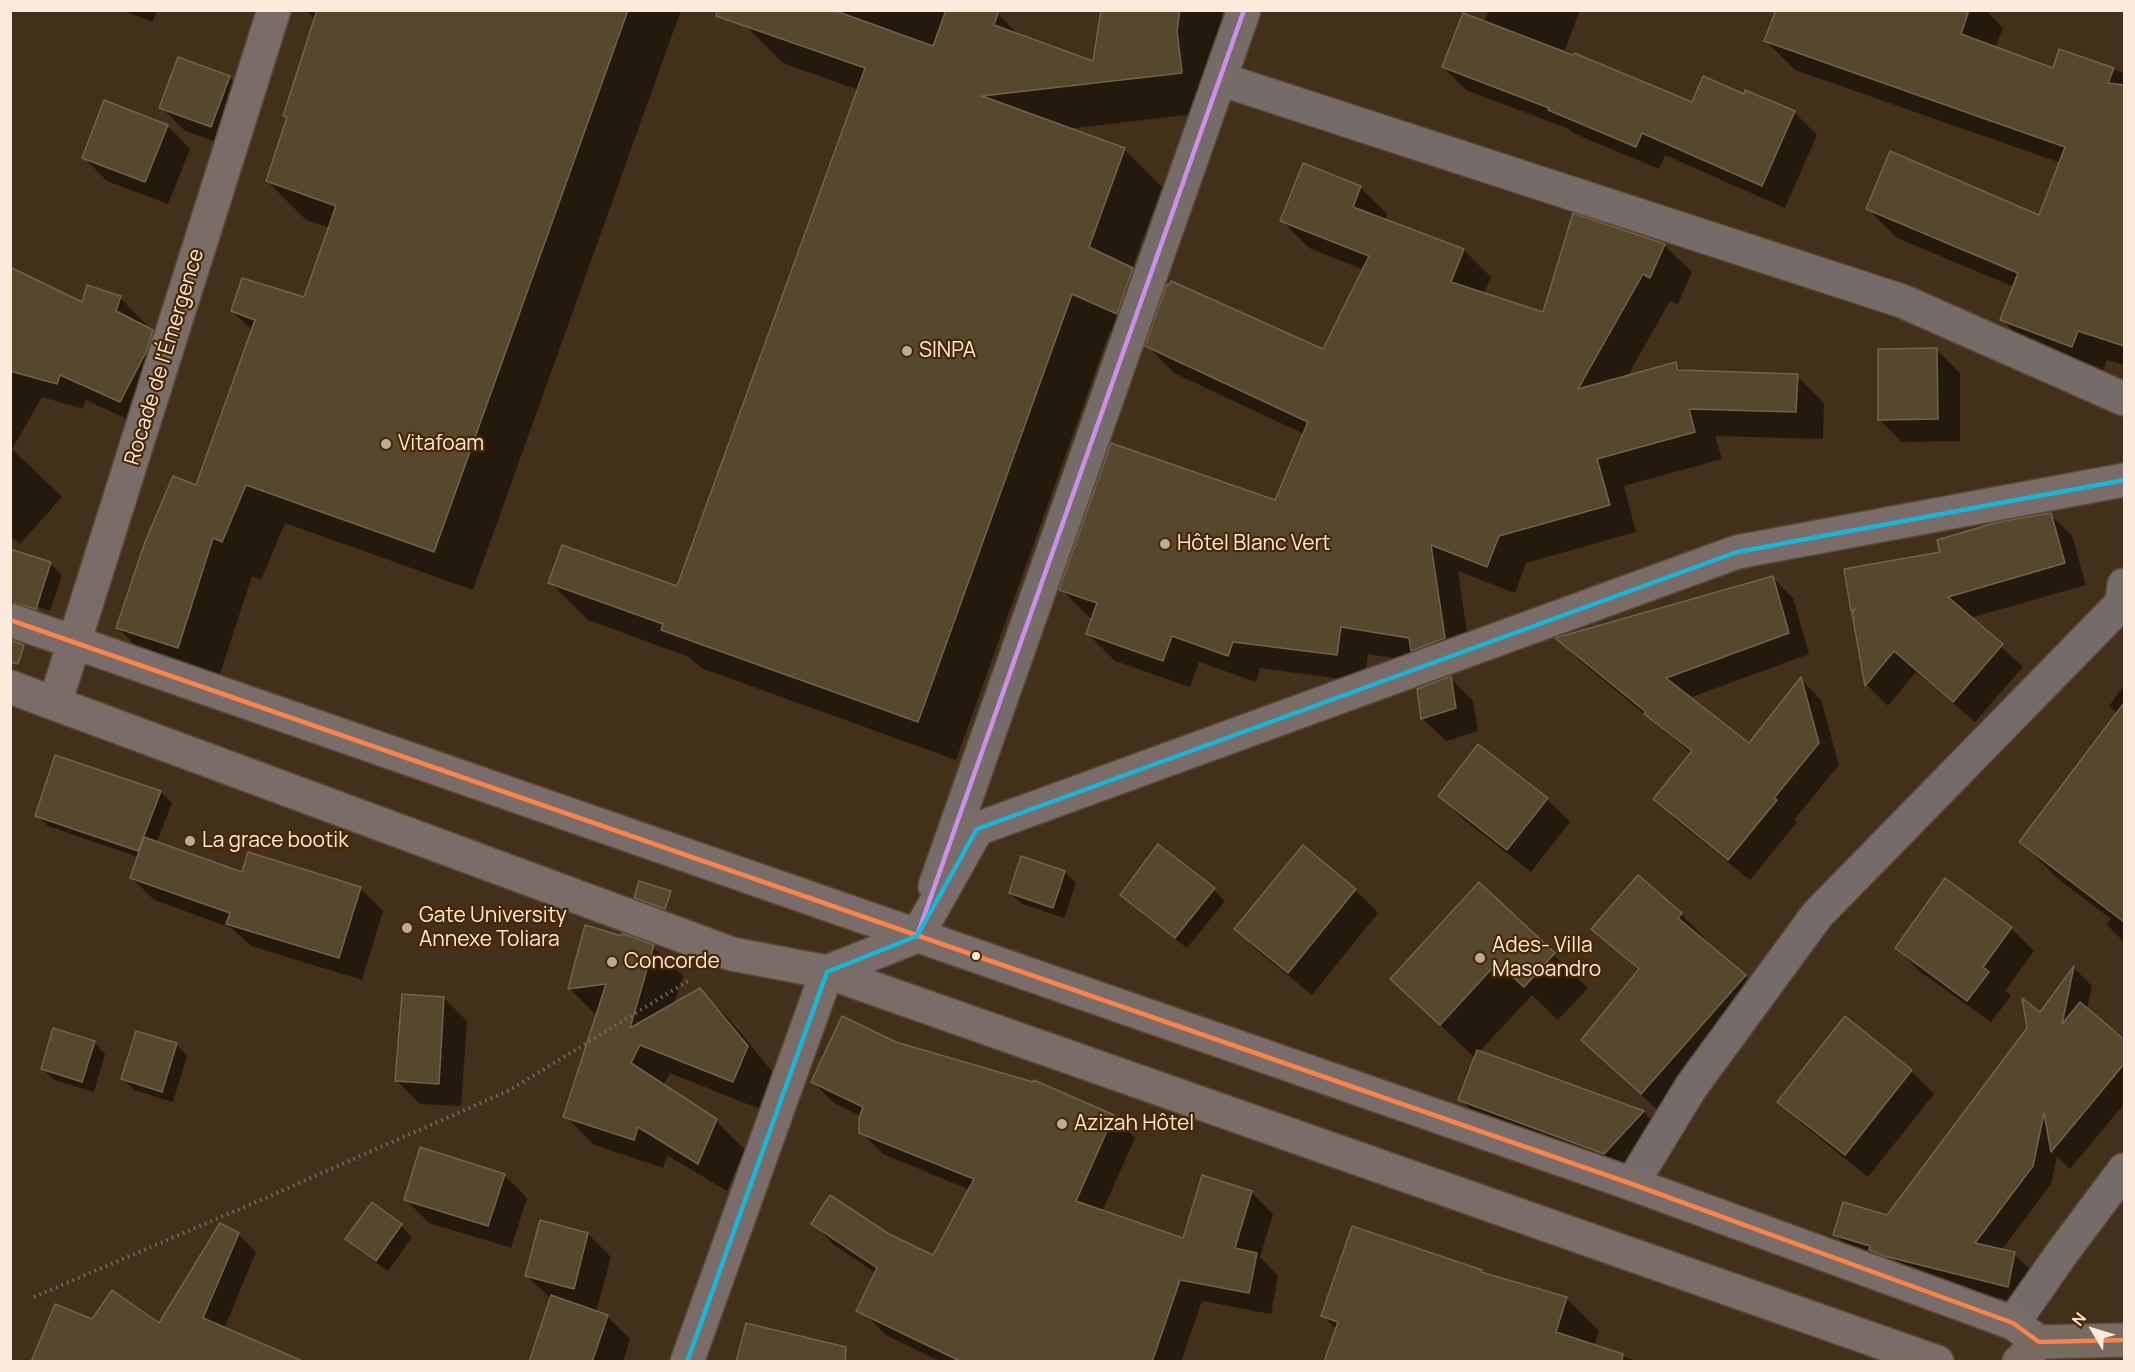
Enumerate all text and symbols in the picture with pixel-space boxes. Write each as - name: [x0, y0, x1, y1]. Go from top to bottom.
- street label: Rocade de l'Émergence: [120, 246, 210, 468]
- place label: SINPA: [919, 338, 976, 364]
- marker: SINPA: [900, 344, 914, 358]
- place label: Vitafoam: [398, 431, 484, 457]
- marker: Vitafoam: [379, 437, 393, 451]
- place label: Hôtel Blanc Vert: [1177, 531, 1331, 557]
- marker: Hôtel Blanc Vert: [1158, 537, 1172, 551]
- place label: La grace bootik: [202, 828, 349, 854]
- marker: La grace bootik: [183, 834, 197, 848]
- place label: Gate University Annexe Toliara: [419, 903, 567, 953]
- marker: Gate University Annexe Toliara: [400, 921, 414, 935]
- place label: Ades- Villa Masoandro: [1492, 933, 1601, 983]
- place label: Concorde: [624, 949, 720, 975]
- unlabelled marker: [970, 950, 982, 962]
- marker: Ades- Villa Masoandro: [1473, 951, 1487, 965]
- marker: Concorde: [605, 955, 619, 969]
- place label: Azizah Hôtel: [1074, 1111, 1194, 1137]
- marker: Azizah Hôtel: [1055, 1117, 1069, 1131]
- north arrow: [2063, 1300, 2123, 1360]
- text: N: [2067, 1308, 2091, 1330]

